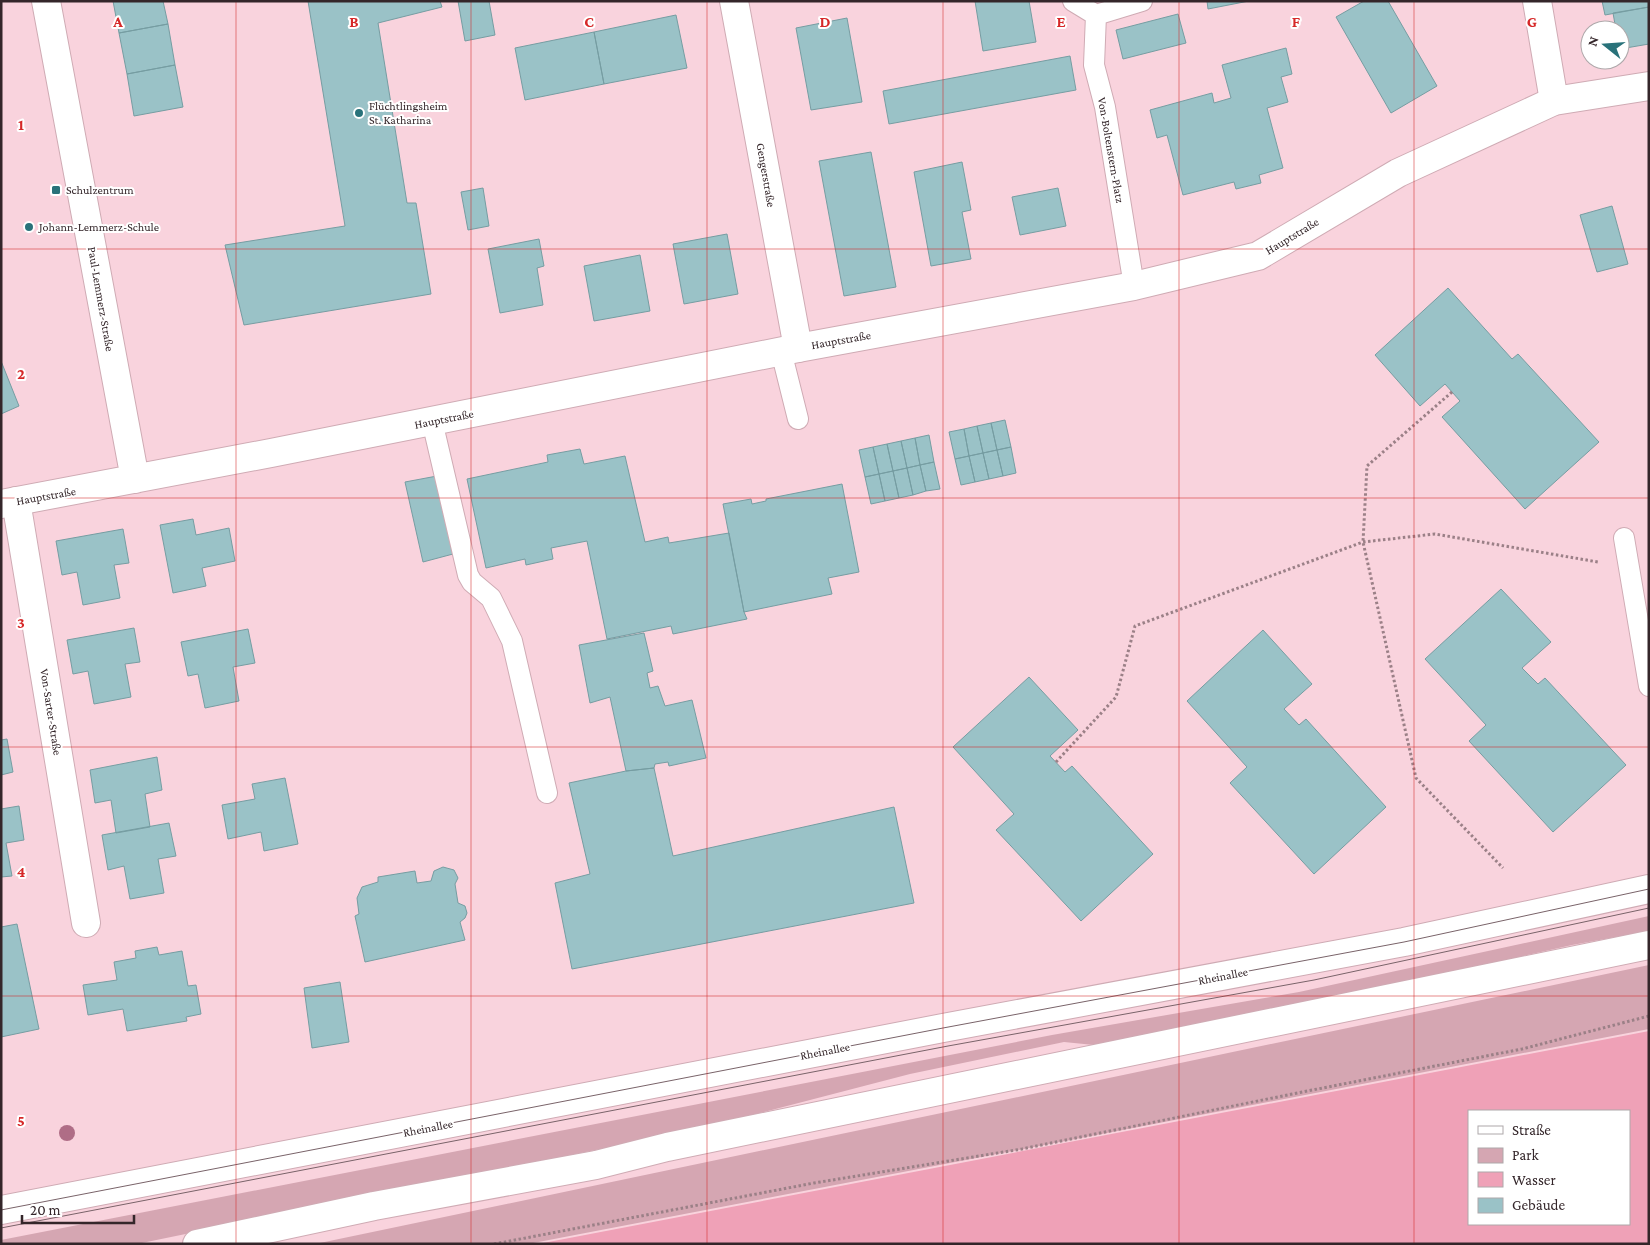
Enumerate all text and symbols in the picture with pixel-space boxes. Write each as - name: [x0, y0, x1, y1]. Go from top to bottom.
- text: A: [112, 13, 123, 30]
- text: B: [349, 13, 359, 30]
- text: C: [584, 13, 594, 30]
- text: D: [819, 13, 831, 30]
- text: E: [1056, 13, 1066, 30]
- text: F: [1292, 13, 1301, 30]
- text: G: [1527, 13, 1537, 30]
- north arrow: [1580, 20, 1630, 70]
- text: N: [1584, 34, 1602, 48]
- street label: Von-Boltenstern-Platz: [1095, 96, 1127, 204]
- place label: Flüchtlingsheim St. Katharina: [369, 99, 448, 127]
- marker: Flüchtlingsheim St. Katharina: [353, 107, 365, 119]
- text: 1: [18, 116, 24, 133]
- street label: Gengerstraße: [753, 142, 779, 208]
- place label: Schulzentrum: [66, 183, 134, 197]
- marker: Schulzentrum: [50, 184, 62, 196]
- street label: Hauptstraße: [1263, 215, 1321, 257]
- place label: Johann-Lemmerz-Schule: [38, 220, 159, 234]
- marker: Johann-Lemmerz-Schule: [23, 221, 35, 233]
- street label: Paul-Lemmerz-Straße: [85, 246, 117, 352]
- street label: Hauptstraße: [810, 328, 872, 352]
- text: 2: [17, 365, 25, 382]
- street label: Hauptstraße: [413, 406, 475, 432]
- street label: Hauptstraße: [15, 484, 77, 508]
- text: 3: [17, 614, 25, 631]
- street label: Von-Sarter-Straße: [37, 668, 65, 756]
- text: 4: [17, 863, 26, 880]
- street label: Rheinallee: [1197, 964, 1249, 988]
- street label: Rheinallee: [799, 1039, 851, 1063]
- legend: [1468, 1110, 1630, 1225]
- text: 5: [17, 1112, 25, 1129]
- street label: Rheinallee: [402, 1116, 454, 1140]
- text: Straße: [1512, 1122, 1551, 1138]
- text: Park: [1512, 1147, 1539, 1163]
- text: Wasser: [1512, 1172, 1556, 1188]
- scale bar: [22, 1192, 135, 1224]
- text: Gebäude: [1512, 1197, 1566, 1213]
- text: 20 m: [30, 1202, 61, 1218]

